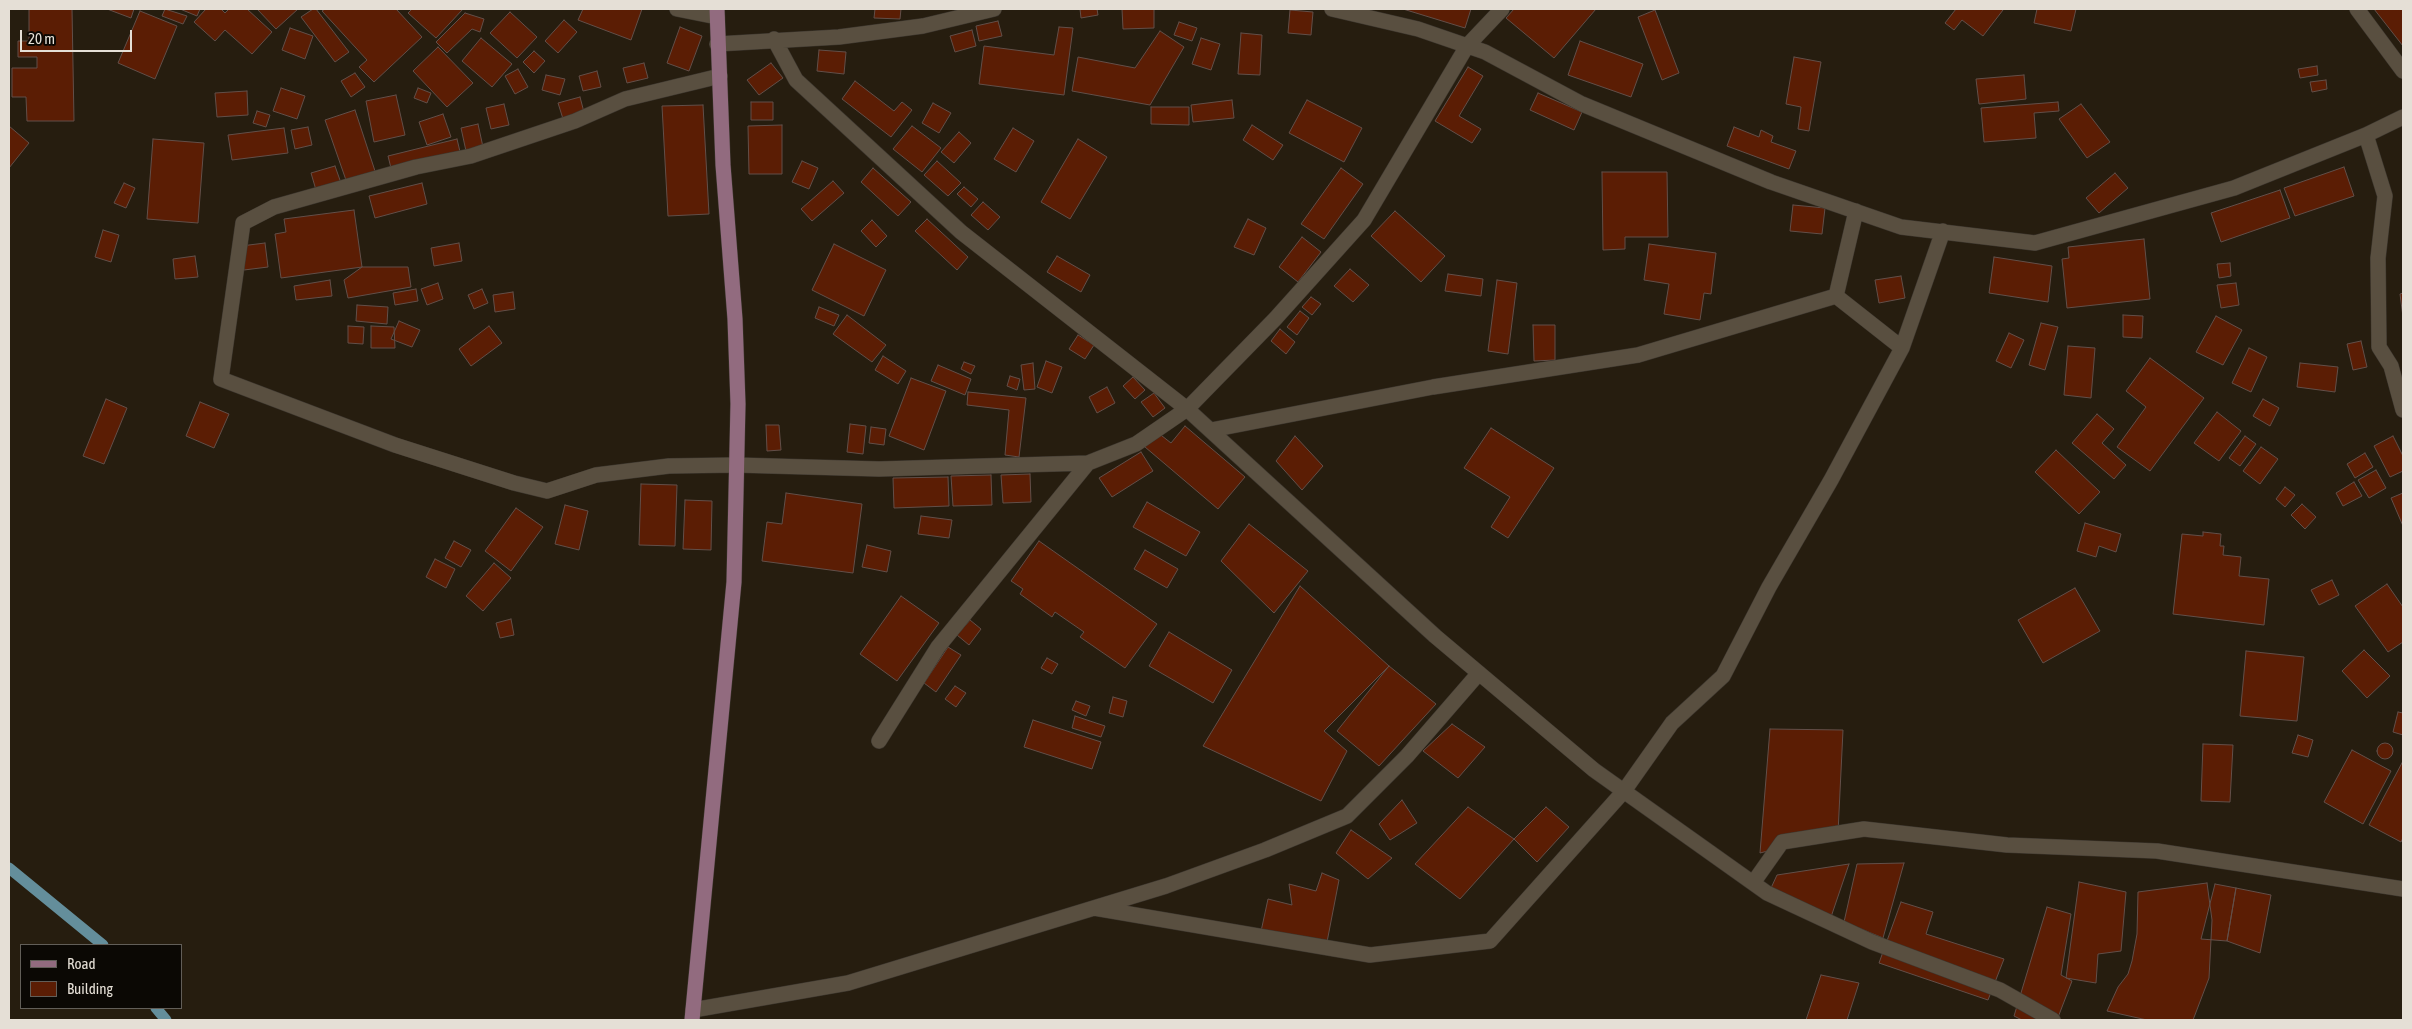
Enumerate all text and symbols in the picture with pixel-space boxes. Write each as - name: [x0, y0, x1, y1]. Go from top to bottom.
- scale bar: [22, 20, 135, 52]
- text: 20 m: [28, 30, 55, 47]
- legend: [20, 944, 182, 1009]
- text: Road: [67, 955, 96, 972]
- text: Building: [67, 980, 113, 997]

